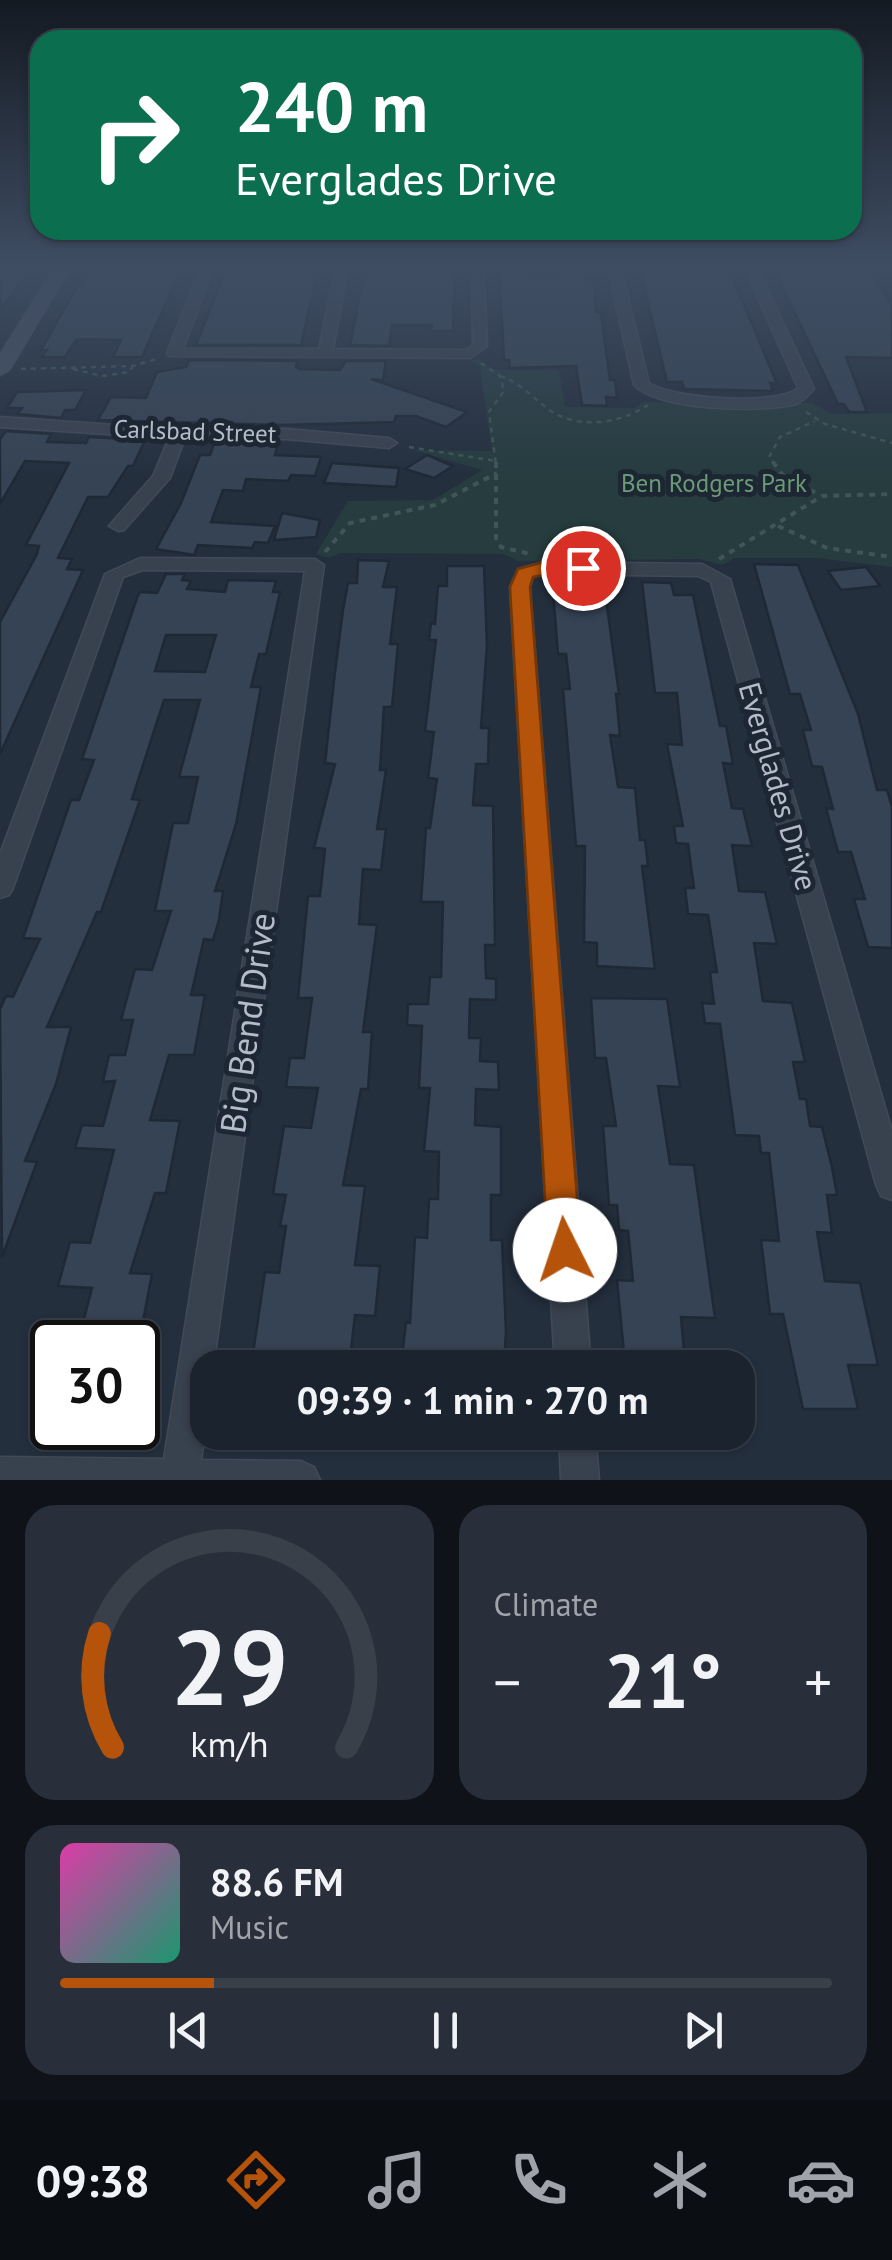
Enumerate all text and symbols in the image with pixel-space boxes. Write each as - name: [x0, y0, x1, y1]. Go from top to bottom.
- text: 240 m: [235, 61, 428, 151]
- icon: right: [70, 70, 200, 200]
- text: Everglades Drive: [235, 149, 557, 207]
- street label: Carlsbad Street: [113, 412, 277, 450]
- park label: Ben Rodgers Park: [621, 467, 807, 499]
- pin: [541, 526, 626, 611]
- icon: arrive: [556, 541, 611, 596]
- street label: Everglades Drive: [731, 677, 827, 895]
- street label: Big Bend Drive: [209, 910, 285, 1136]
- position arrow: [513, 1198, 617, 1302]
- speed limit sign: 30: [30, 1320, 160, 1450]
- text: 09:39 · 1 min · 270 m: [297, 1375, 648, 1424]
- text: Climate: [494, 1583, 598, 1625]
- text: 29: [170, 1599, 288, 1734]
- text: 21°: [604, 1632, 722, 1729]
- text: −: [494, 1646, 521, 1717]
- text: +: [804, 1646, 832, 1717]
- text: km/h: [190, 1721, 268, 1767]
- text: 88.6 FM: [210, 1857, 343, 1906]
- text: Music: [210, 1906, 289, 1948]
- icon: previous: [161, 2003, 216, 2058]
- icon: pause: [418, 2003, 473, 2058]
- icon: next: [676, 2003, 731, 2058]
- icon: directions: [221, 2145, 291, 2215]
- icon: music: [362, 2145, 432, 2215]
- icon: phone: [504, 2145, 574, 2215]
- icon: climate: [645, 2145, 715, 2215]
- icon: car: [786, 2145, 856, 2215]
- text: 09:38: [36, 2151, 150, 2209]

